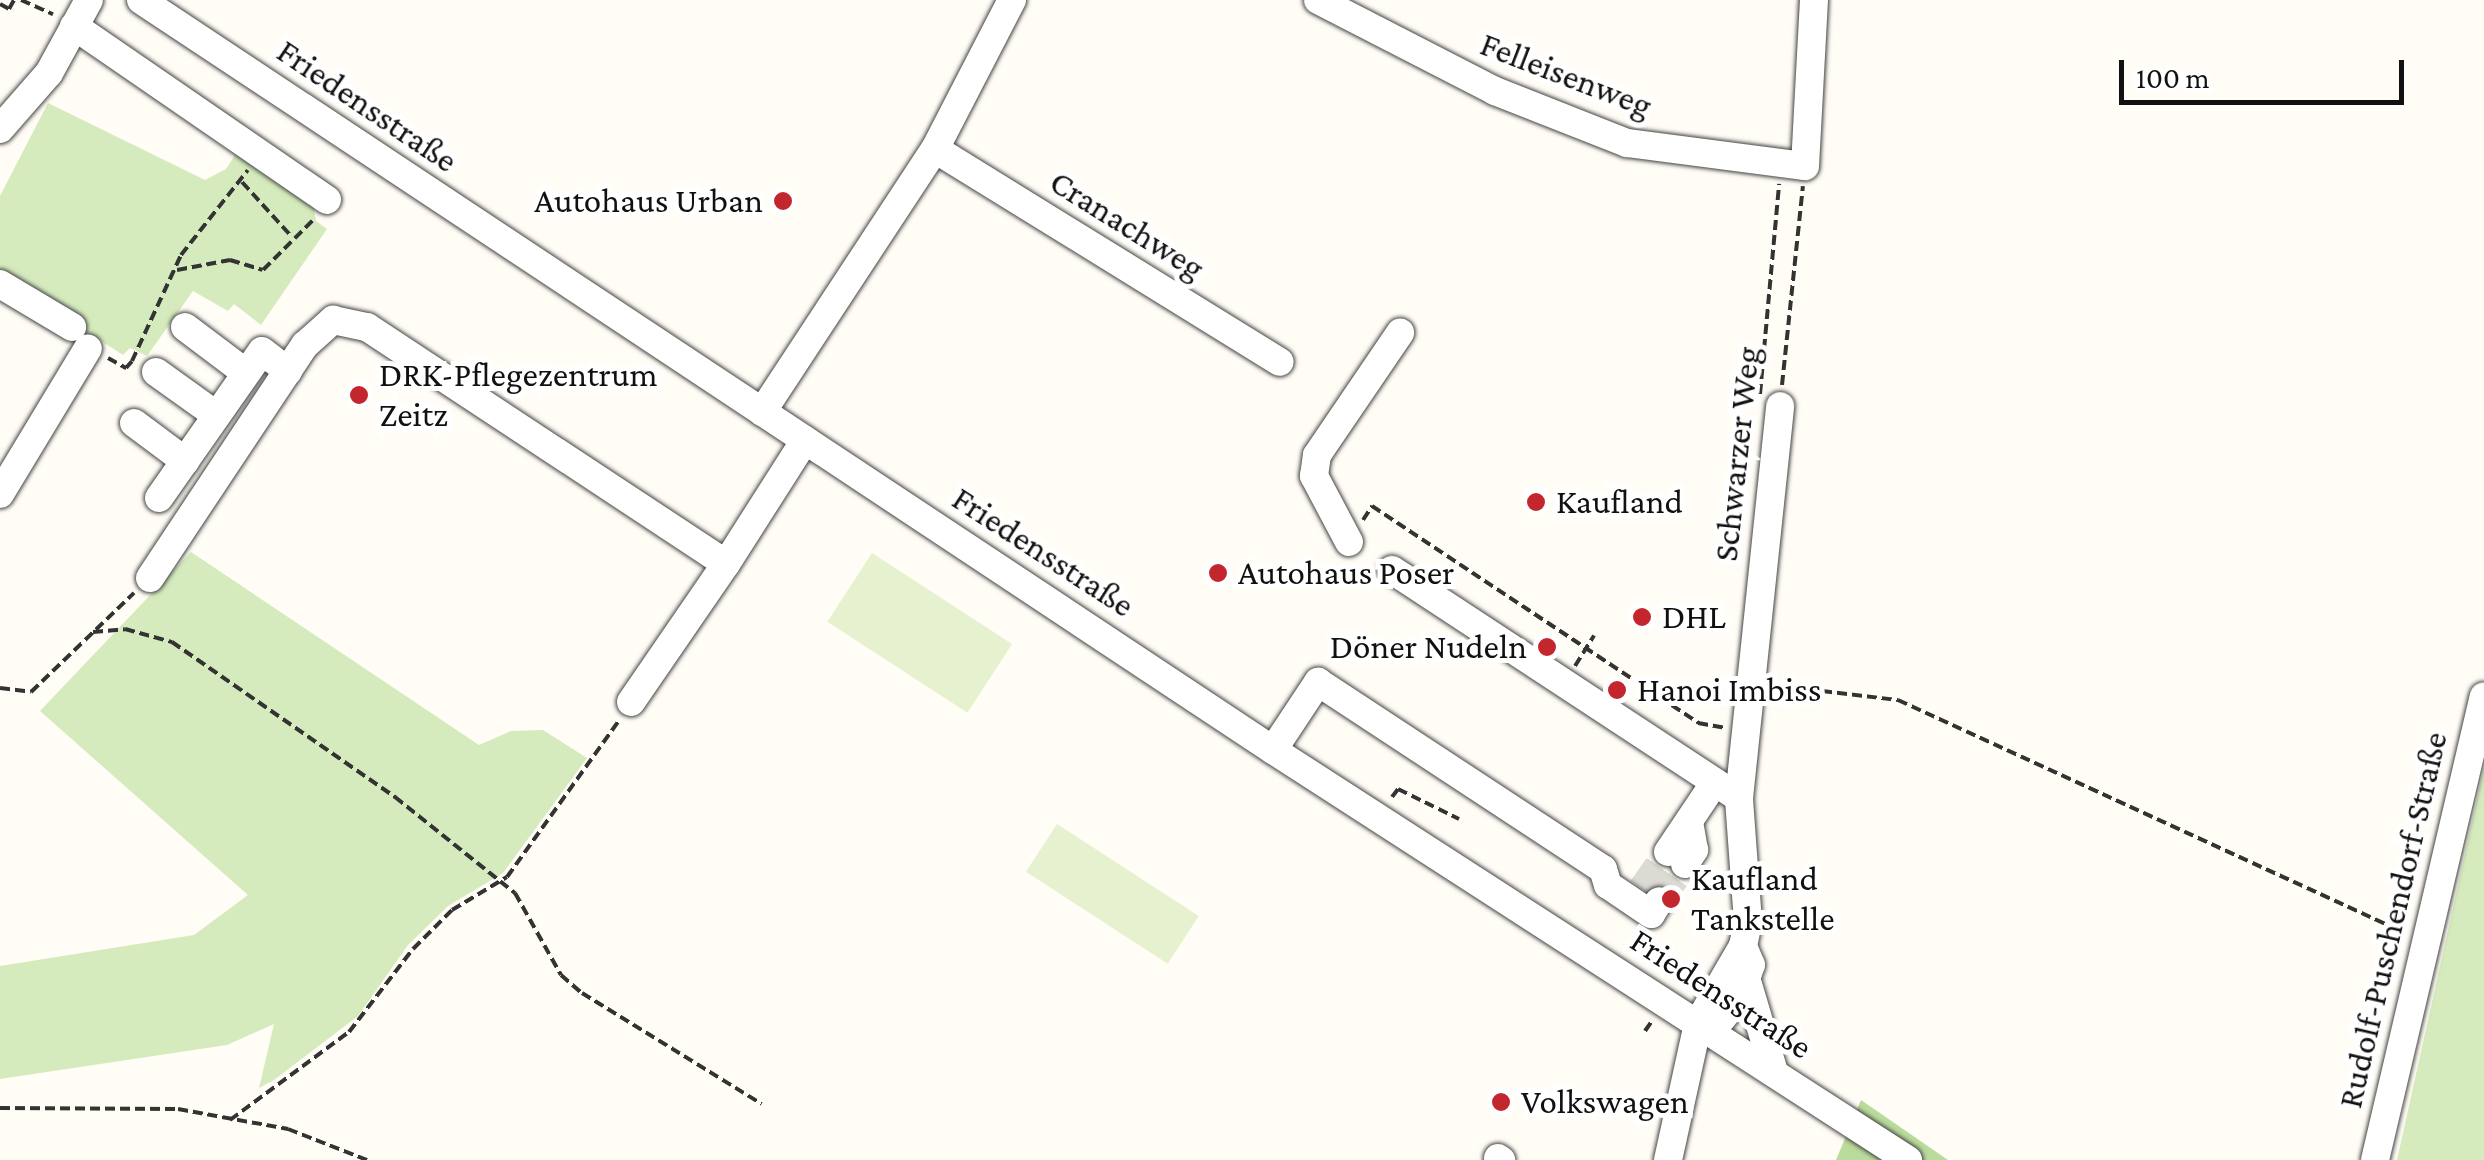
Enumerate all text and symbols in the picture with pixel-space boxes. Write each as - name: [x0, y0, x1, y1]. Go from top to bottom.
- street label: Felleisenweg: [1474, 23, 1658, 127]
- street label: Friedensstraße: [269, 30, 465, 182]
- scale bar: [2124, 40, 2409, 102]
- text: 100 m: [2136, 61, 2210, 94]
- street label: Cranachweg: [1042, 161, 1212, 289]
- place label: Autohaus Urban: [534, 180, 763, 222]
- marker: Autohaus Urban: [772, 190, 794, 212]
- street label: Schwarzer Weg: [1705, 345, 1769, 563]
- place label: DRK-Pflegezentrum Zeitz: [379, 354, 658, 436]
- marker: DRK-Pflegezentrum Zeitz: [348, 384, 370, 406]
- street label: Friedensstraße: [944, 478, 1142, 626]
- place label: Kaufland: [1556, 481, 1683, 523]
- marker: Kaufland: [1525, 491, 1547, 513]
- place label: Autohaus Poser: [1238, 552, 1454, 594]
- marker: Autohaus Poser: [1207, 562, 1229, 584]
- place label: DHL: [1662, 596, 1726, 638]
- marker: DHL: [1631, 606, 1653, 628]
- place label: Döner Nudeln: [1330, 626, 1527, 668]
- marker: Döner Nudeln: [1536, 636, 1558, 658]
- place label: Hanoi Imbiss: [1637, 669, 1821, 711]
- marker: Hanoi Imbiss: [1606, 679, 1628, 701]
- street label: Rudolf-Puschendorf-Straße: [2329, 728, 2457, 1112]
- place label: Kaufland Tankstelle: [1691, 858, 1835, 940]
- marker: Kaufland Tankstelle: [1660, 888, 1682, 910]
- street label: Friedensstraße: [1622, 920, 1820, 1068]
- place label: Volkswagen: [1521, 1081, 1689, 1123]
- marker: Volkswagen: [1490, 1091, 1512, 1113]

